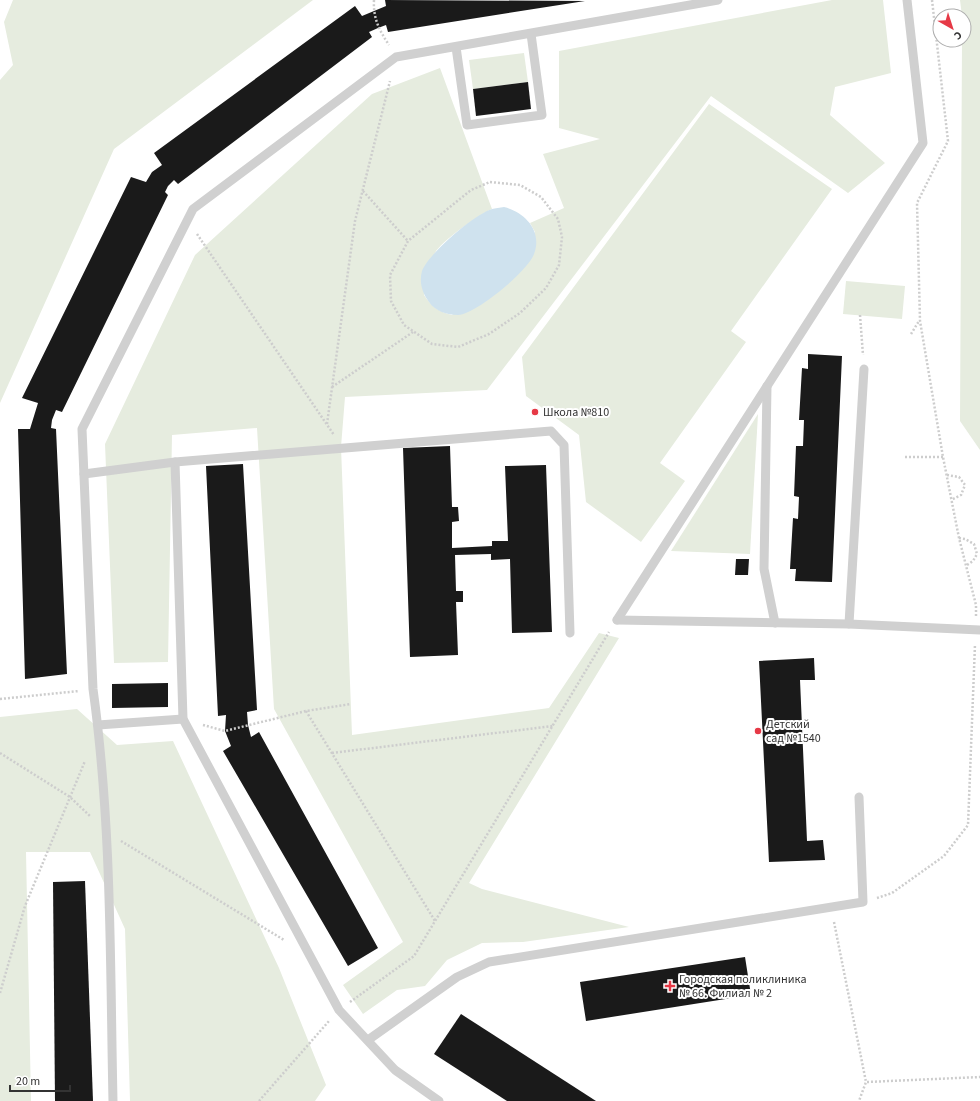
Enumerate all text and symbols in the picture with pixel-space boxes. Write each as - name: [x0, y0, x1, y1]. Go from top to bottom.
- north arrow: [932, 8, 972, 48]
- text: С: [950, 28, 965, 44]
- place label: Школа №810: [543, 404, 609, 421]
- marker: Школа №810: [530, 407, 540, 417]
- place label: Детский сад №1540: [766, 716, 821, 747]
- marker: Детский сад №1540: [753, 726, 763, 736]
- place label: Городская поликлиника № 66. Филиал № 2: [679, 971, 806, 1002]
- marker: Городская поликлиника № 66. Филиал № 2: [664, 980, 676, 992]
- scale bar: [10, 1067, 70, 1093]
- text: 20 m: [16, 1073, 40, 1090]

